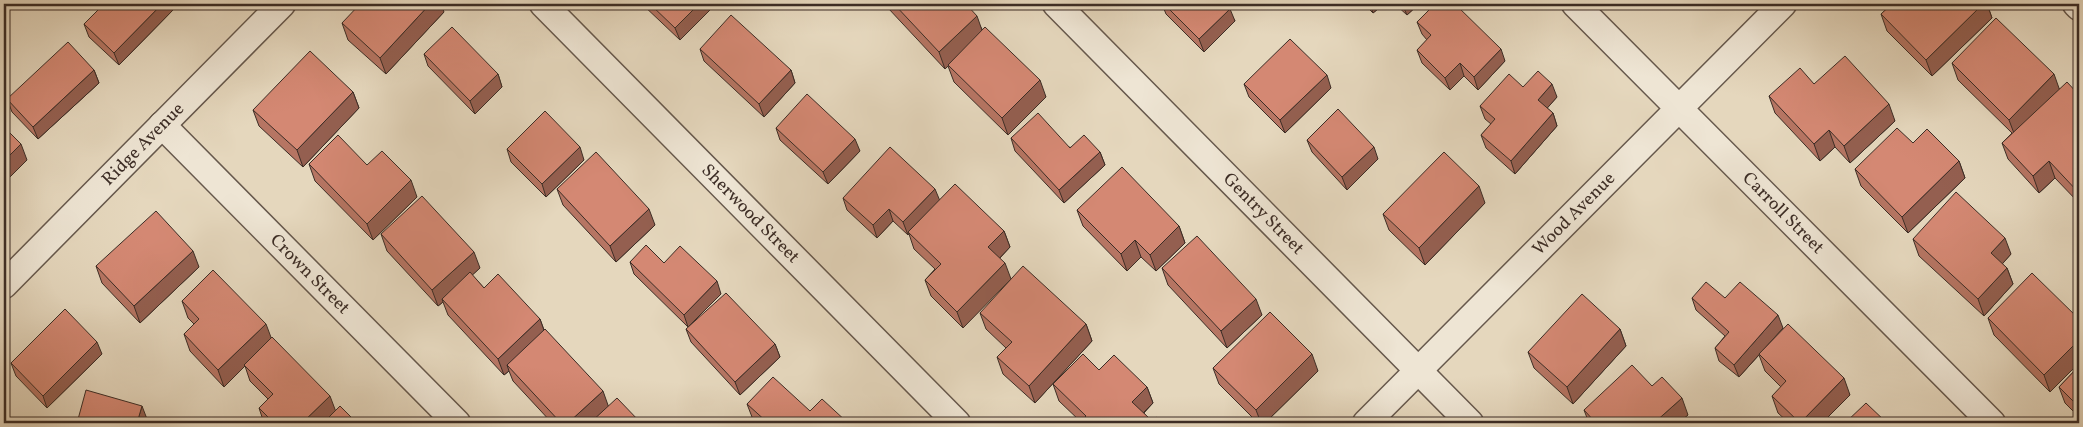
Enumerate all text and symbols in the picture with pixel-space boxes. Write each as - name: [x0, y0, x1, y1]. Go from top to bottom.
- street label: Ridge Avenue: [96, 97, 190, 191]
- street label: Sherwood Street: [696, 159, 805, 269]
- street label: Carroll Street: [1737, 166, 1830, 260]
- street label: Gentry Street: [1217, 167, 1310, 260]
- street label: Wood Avenue: [1527, 167, 1621, 261]
- street label: Crown Street: [264, 228, 355, 320]

